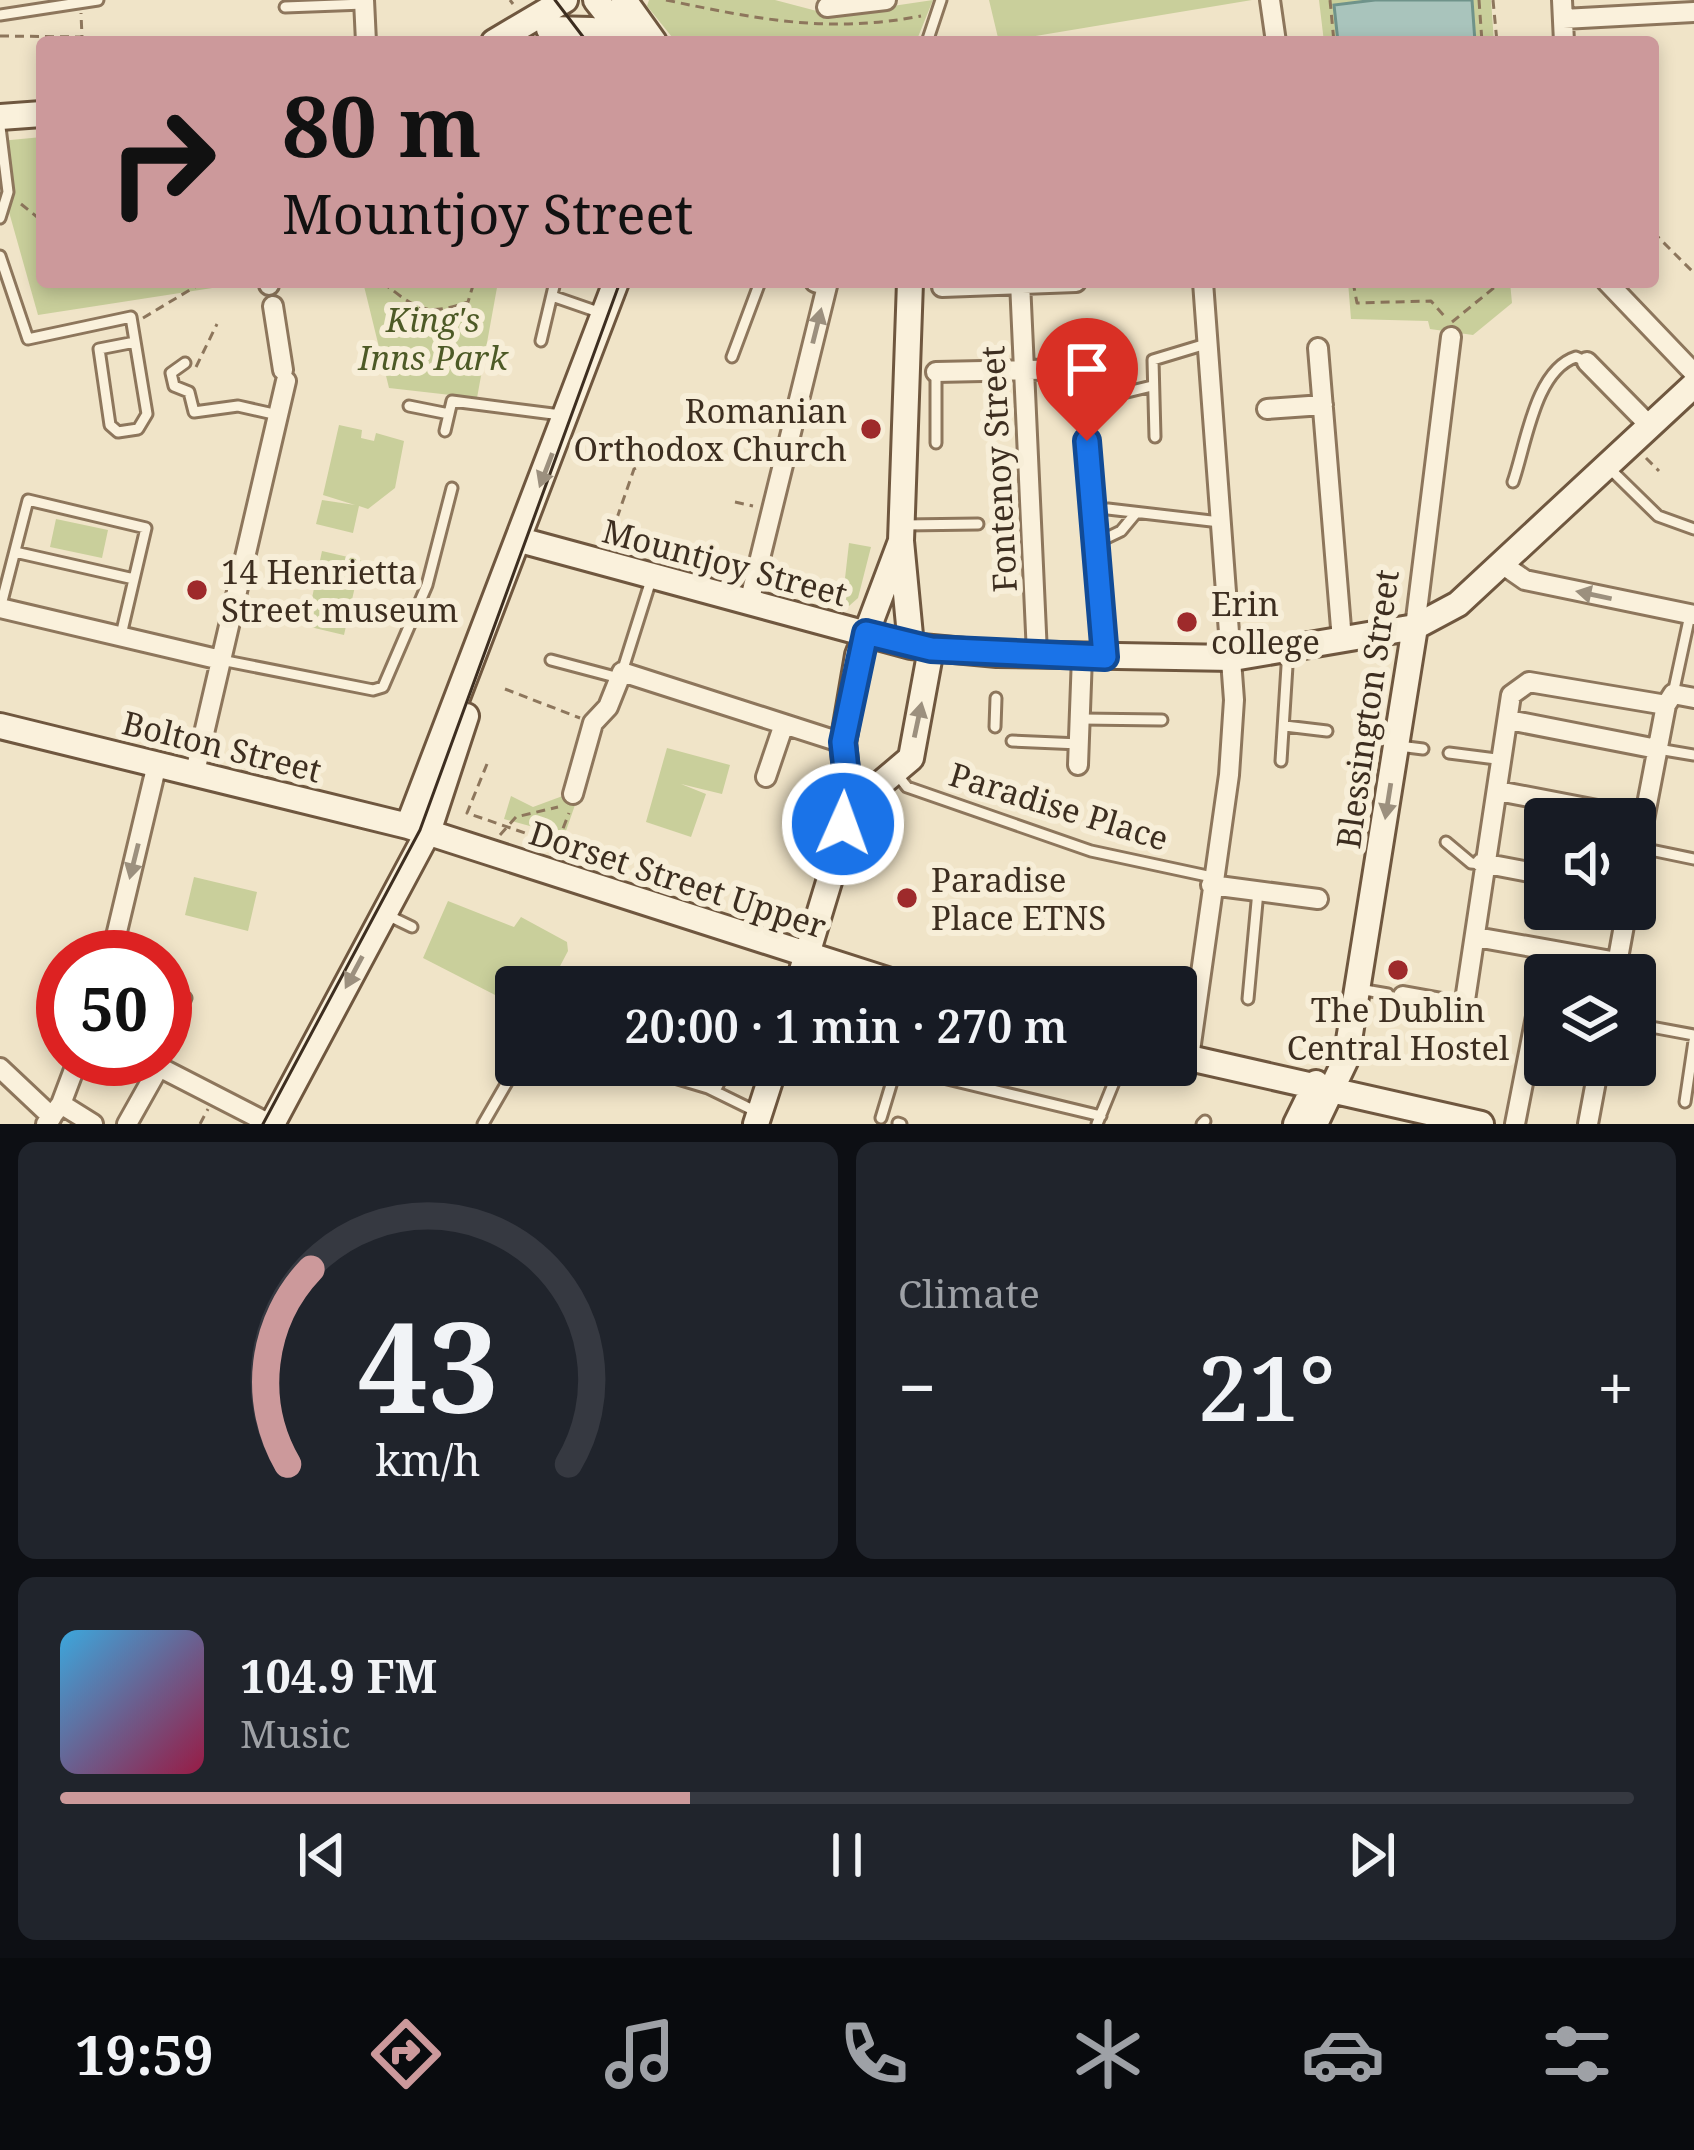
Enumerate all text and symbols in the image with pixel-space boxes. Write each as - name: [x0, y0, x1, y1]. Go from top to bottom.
- text: 80 m: [282, 67, 482, 182]
- icon: right: [84, 84, 240, 240]
- text: Mountjoy Street: [282, 176, 693, 250]
- park label: King's Inns Park: [357, 297, 509, 380]
- one-way arrow: [808, 307, 827, 344]
- pin: [1036, 318, 1138, 441]
- icon: arrive: [1054, 336, 1120, 402]
- street label: Fontenoy Street: [969, 345, 1027, 593]
- place label: Romanian Orthodox Church: [573, 388, 847, 471]
- marker: Romanian Orthodox Church: [858, 416, 884, 442]
- one-way arrow: [535, 453, 554, 489]
- street label: Mountjoy Street: [598, 508, 852, 616]
- place label: 14 Henrietta Street museum: [221, 549, 458, 632]
- street label: Blessington Street: [1325, 567, 1409, 851]
- marker: 14 Henrietta Street museum: [184, 577, 210, 603]
- place label: Erin college: [1211, 581, 1320, 664]
- one-way arrow: [1574, 584, 1612, 603]
- marker: Erin college: [1174, 609, 1200, 635]
- street label: Bolton Street: [118, 700, 326, 792]
- one-way arrow: [910, 701, 929, 739]
- street label: Paradise Place: [944, 751, 1174, 861]
- position arrow: [780, 761, 906, 887]
- one-way arrow: [1379, 783, 1398, 820]
- map controls: [1524, 798, 1656, 1086]
- button: sound: [1524, 798, 1656, 930]
- street label: Dorset Street Upper: [524, 810, 832, 948]
- one-way arrow: [124, 842, 143, 879]
- place label: Paradise Place ETNS: [931, 857, 1106, 940]
- marker: Paradise Place ETNS: [894, 885, 920, 911]
- speed limit sign: 50: [36, 930, 192, 1086]
- button: layers: [1524, 954, 1656, 1086]
- one-way arrow: [344, 955, 365, 990]
- marker: The Dublin Central Hostel: [1385, 957, 1411, 983]
- place label: The Dublin Central Hostel: [1287, 987, 1509, 1070]
- text: 20:00 · 1 min · 270 m: [624, 995, 1068, 1056]
- text: Climate: [898, 1266, 1040, 1319]
- text: 43: [357, 1280, 499, 1450]
- text: 21°: [1198, 1325, 1335, 1447]
- text: −: [898, 1341, 936, 1431]
- text: +: [1597, 1341, 1634, 1431]
- text: km/h: [375, 1429, 481, 1488]
- text: 104.9 FM: [240, 1645, 437, 1706]
- text: Music: [240, 1706, 351, 1759]
- icon: previous: [289, 1822, 355, 1888]
- icon: pause: [814, 1822, 880, 1888]
- icon: next: [1339, 1822, 1405, 1888]
- icon: directions: [364, 2012, 448, 2096]
- icon: music: [598, 2012, 682, 2096]
- icon: phone: [832, 2012, 916, 2096]
- icon: climate: [1066, 2012, 1150, 2096]
- icon: car: [1301, 2012, 1385, 2096]
- icon: filters: [1535, 2012, 1619, 2096]
- text: 19:59: [75, 2017, 214, 2091]

